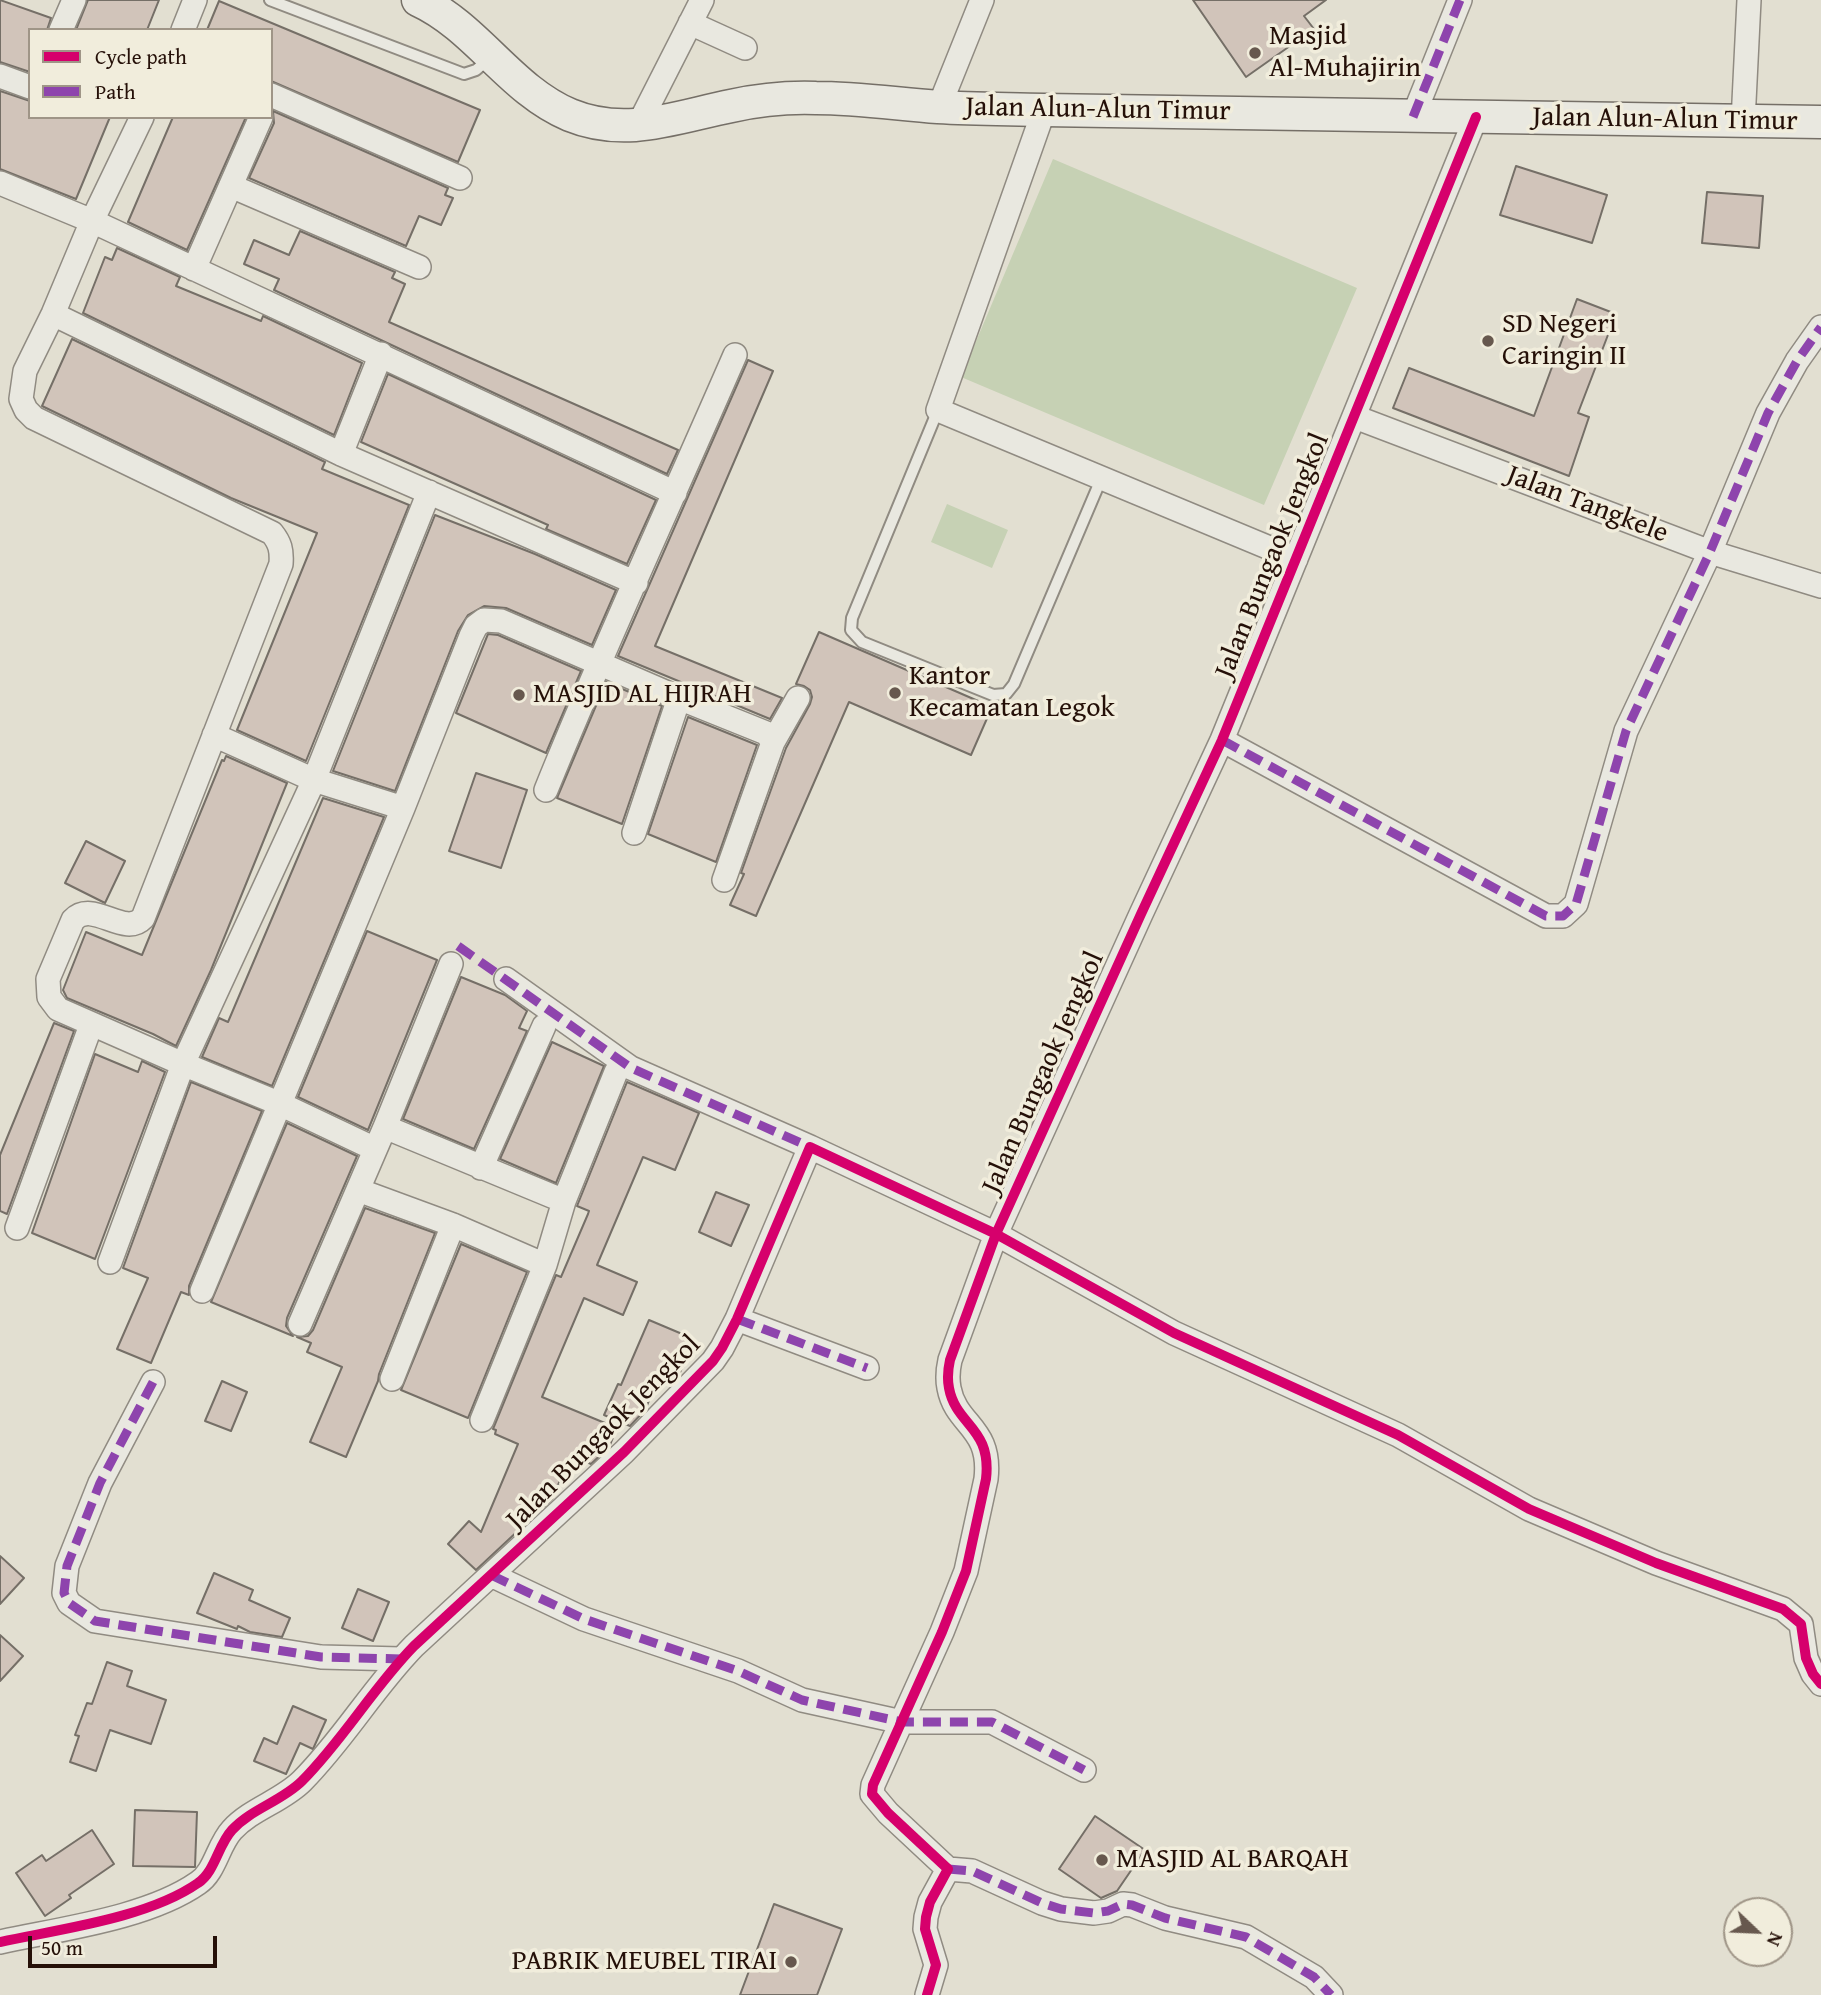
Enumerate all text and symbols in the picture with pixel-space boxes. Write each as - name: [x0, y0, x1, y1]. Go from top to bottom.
- place label: Masjid Al-Muhajirin: [1269, 20, 1421, 86]
- legend: [28, 28, 273, 119]
- text: Cycle path: [95, 41, 187, 72]
- marker: Masjid Al-Muhajirin: [1247, 45, 1263, 61]
- text: Path: [95, 76, 135, 107]
- street label: Jalan Alun-Alun Timur: [965, 91, 1231, 129]
- street label: Jalan Alun-Alun Timur: [1532, 101, 1798, 139]
- place label: SD Negeri Caringin II: [1502, 308, 1626, 374]
- marker: SD Negeri Caringin II: [1480, 333, 1496, 349]
- street label: Jalan Bungaok Jengkol: [1209, 429, 1337, 683]
- street label: Jalan Tangkele: [1501, 459, 1673, 551]
- place label: Kantor Kecamatan Legok: [909, 660, 1115, 726]
- place label: MASJID AL HIJRAH: [533, 678, 752, 712]
- marker: Kantor Kecamatan Legok: [887, 685, 903, 701]
- marker: MASJID AL HIJRAH: [511, 687, 527, 703]
- street label: Jalan Bungaok Jengkol: [976, 947, 1112, 1199]
- street label: Jalan Bungaok Jengkol: [500, 1329, 708, 1537]
- place label: MASJID AL BARQAH: [1116, 1843, 1349, 1877]
- marker: MASJID AL BARQAH: [1094, 1852, 1110, 1868]
- north arrow: [1723, 1897, 1793, 1967]
- scale bar: [32, 1922, 220, 1966]
- text: N: [1760, 1928, 1791, 1951]
- text: 50 m: [41, 1932, 83, 1963]
- place label: PABRIK MEUBEL TIRAI: [512, 1945, 777, 1979]
- marker: PABRIK MEUBEL TIRAI: [783, 1954, 799, 1970]

